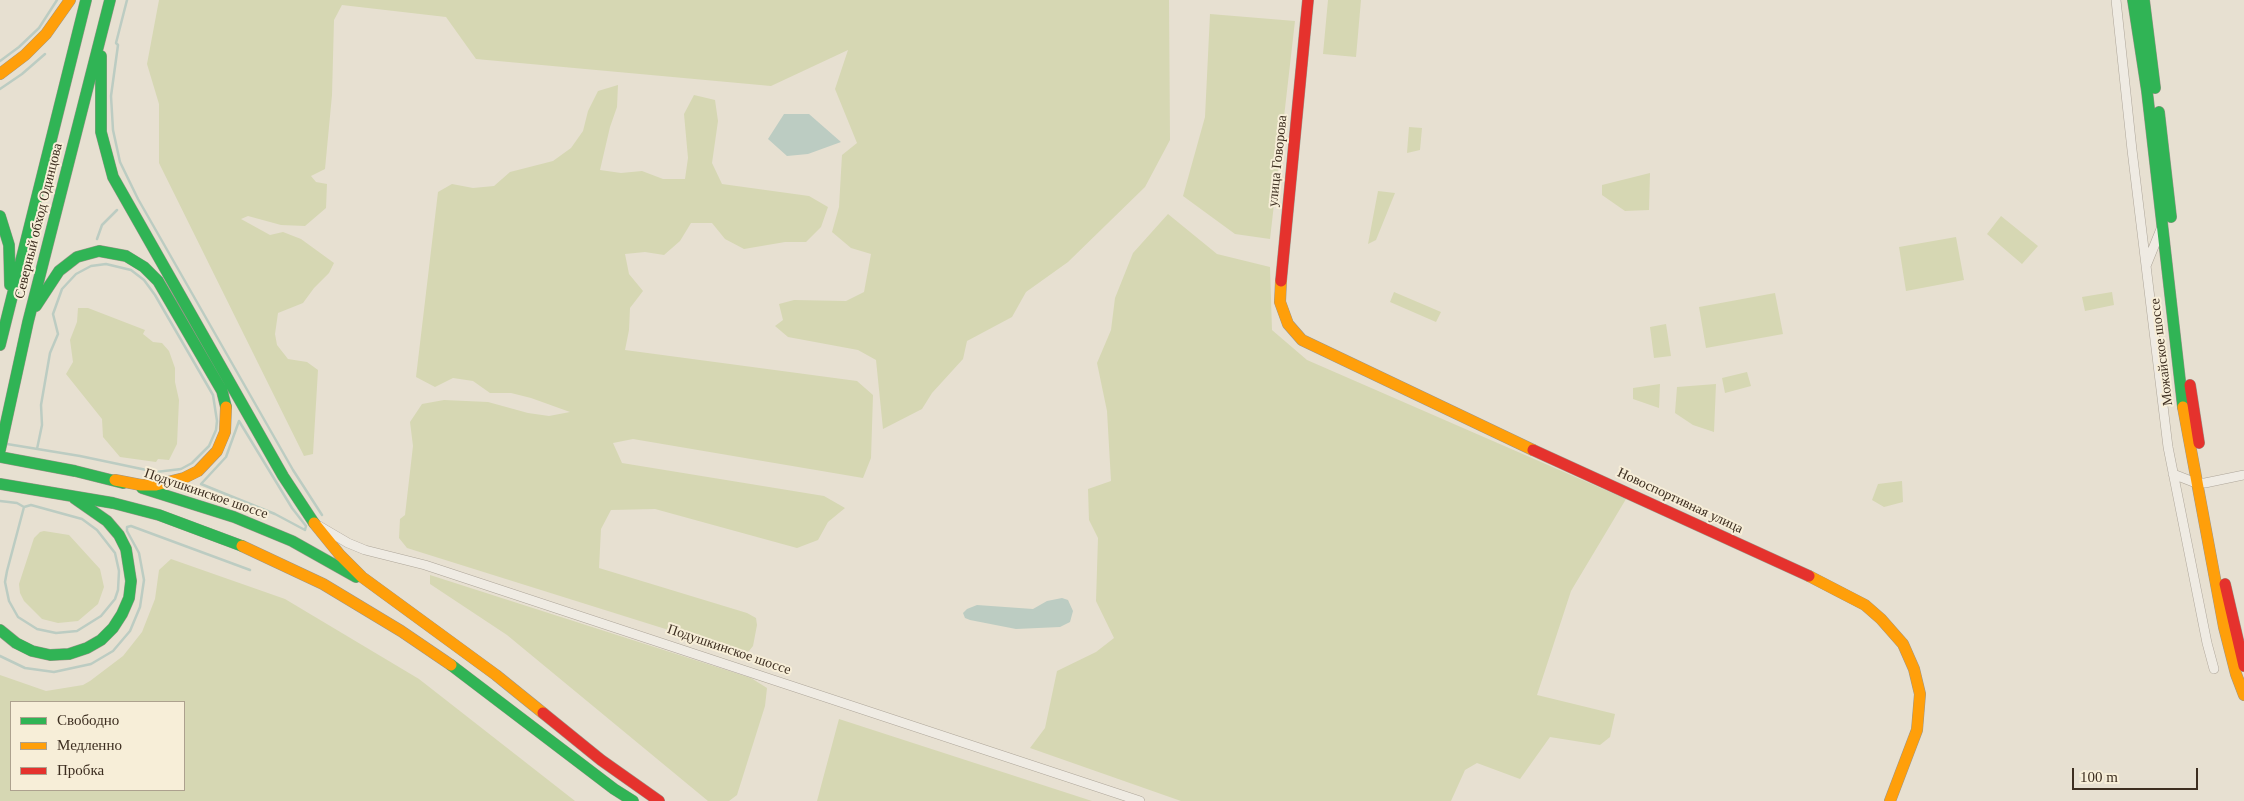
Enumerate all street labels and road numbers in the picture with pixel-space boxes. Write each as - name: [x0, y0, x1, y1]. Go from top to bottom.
- street label: улица Говорова: [1265, 114, 1291, 208]
- street label: Северный обход Одинцова: [12, 141, 66, 301]
- street label: Можайское шоссе: [2147, 297, 2177, 407]
- street label: Новоспортивная улица: [1614, 464, 1746, 538]
- street label: Подушкинское шоссе: [142, 465, 270, 523]
- street label: Подушкинское шоссе: [665, 621, 793, 679]

